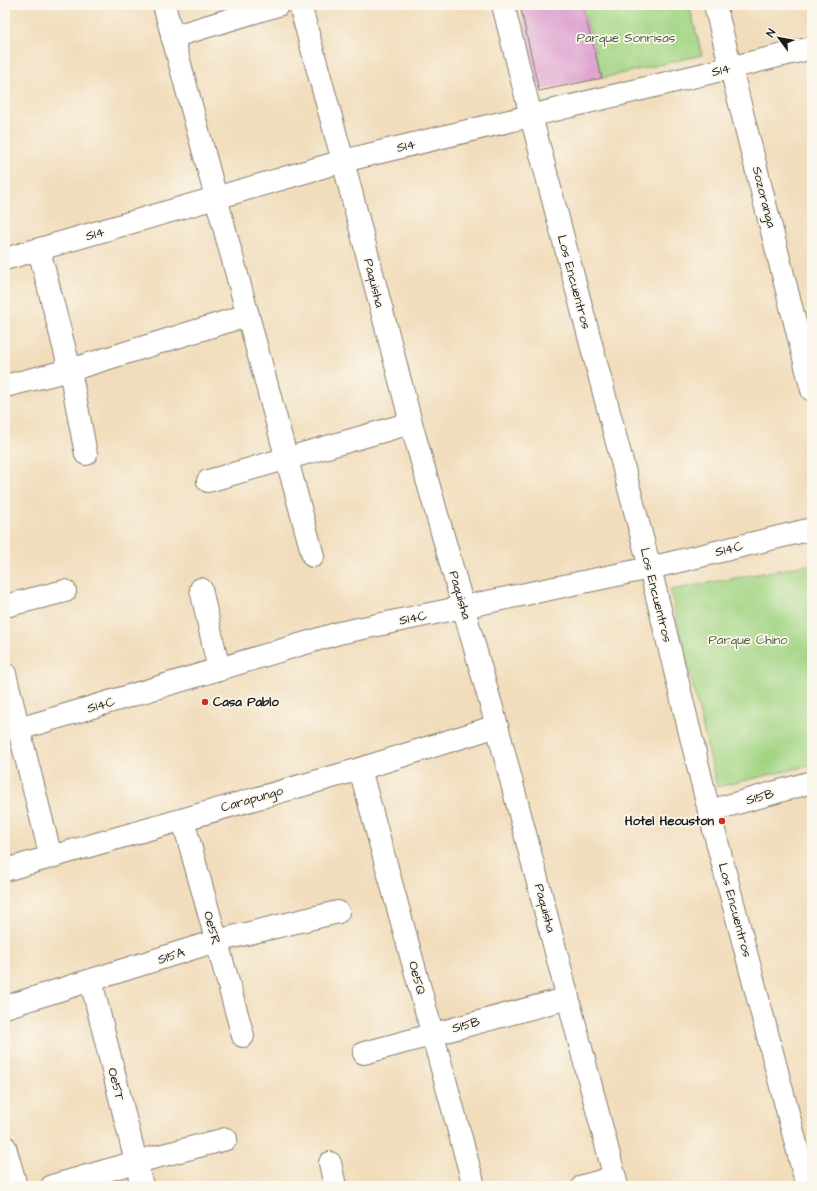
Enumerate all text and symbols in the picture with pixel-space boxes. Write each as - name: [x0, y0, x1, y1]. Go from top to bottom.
- north arrow: [759, 18, 799, 58]
- text: N: [763, 26, 779, 40]
- park label: Parque Sonrisas: [577, 29, 676, 47]
- street label: S14: [710, 59, 732, 81]
- street label: S14: [395, 135, 417, 157]
- street label: Sozoranga: [747, 164, 780, 230]
- street label: S14: [83, 223, 107, 245]
- street label: Los Encuentros: [553, 233, 595, 332]
- street label: Paquisha: [359, 257, 389, 310]
- street label: S14C: [713, 537, 745, 561]
- street label: Los Encuentros: [636, 546, 677, 645]
- street label: Paquisha: [444, 569, 476, 622]
- street label: S14C: [397, 606, 429, 630]
- park label: Parque Chino: [708, 631, 788, 649]
- street label: S14C: [85, 692, 117, 718]
- place label: Casa Pablo: [213, 693, 279, 711]
- marker: Casa Pablo: [200, 697, 210, 707]
- street label: Carapungo: [219, 781, 286, 817]
- street label: S15B: [744, 785, 776, 809]
- place label: Hotel Heouston: [625, 812, 714, 830]
- marker: Hotel Heouston: [717, 816, 727, 826]
- street label: Los Encuentros: [714, 861, 756, 960]
- street label: Paquisha: [530, 882, 560, 935]
- street label: Oe5R: [199, 909, 225, 947]
- street label: S15A: [155, 943, 188, 969]
- street label: Oe5Q: [404, 959, 430, 997]
- street label: S15B: [450, 1013, 482, 1037]
- street label: Oe5T: [103, 1066, 129, 1103]

